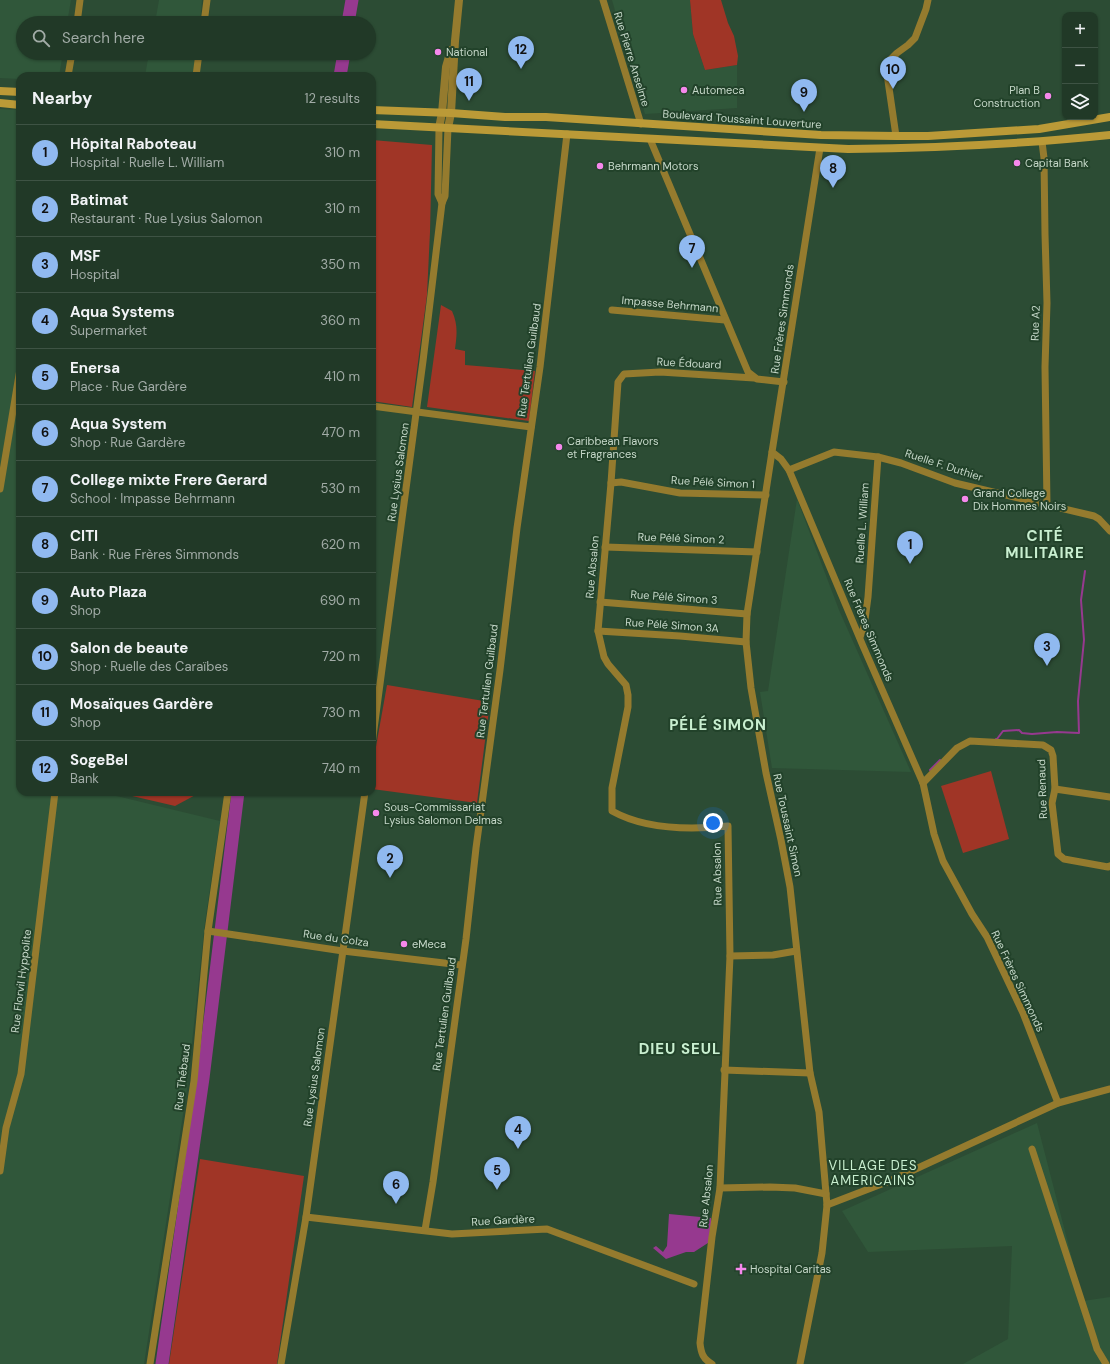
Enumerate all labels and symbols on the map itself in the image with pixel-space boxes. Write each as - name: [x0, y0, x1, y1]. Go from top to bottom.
- street label: Rue Pierre Anselme: [611, 10, 653, 108]
- pin: 12: [508, 36, 534, 69]
- place label: National: [446, 45, 488, 59]
- marker: National: [433, 47, 443, 57]
- pin: 10: [880, 56, 906, 89]
- pin: 11: [456, 68, 482, 101]
- pin: 9: [791, 79, 817, 112]
- place label: Automeca: [692, 83, 745, 97]
- place label: Plan B Construction: [973, 83, 1040, 110]
- marker: Automeca: [679, 85, 689, 95]
- marker: Plan B Construction: [1043, 91, 1053, 101]
- street label: Boulevard Toussaint Louverture: [662, 106, 822, 132]
- pin: 8: [820, 155, 846, 188]
- place label: Capital Bank: [1025, 156, 1089, 170]
- marker: Capital Bank: [1012, 158, 1022, 168]
- place label: Behrmann Motors: [608, 159, 698, 173]
- marker: Behrmann Motors: [595, 161, 605, 171]
- pin: 7: [679, 235, 705, 268]
- street label: Rue Frères Simmonds: [767, 263, 797, 375]
- street label: Impasse Behrmann: [621, 293, 719, 315]
- street label: Rue Tertulien Guilbaud: [514, 302, 544, 418]
- street label: Rue A2: [1027, 305, 1043, 341]
- street label: Rue Édouard: [656, 354, 722, 372]
- street label: Rue Lysius Salomon: [384, 422, 412, 522]
- place label: Caribbean Flavors et Fragrances: [567, 434, 659, 461]
- marker: Caribbean Flavors et Fragrances: [554, 442, 564, 452]
- street label: Ruelle F. Duthier: [903, 446, 985, 484]
- street label: Rue Pélé Simon 1: [671, 473, 755, 491]
- street label: Ruelle L. William: [852, 482, 872, 564]
- place label: Grand College Dix Hommes Noirs: [973, 486, 1066, 513]
- marker: Grand College Dix Hommes Noirs: [960, 494, 970, 504]
- district label: CITÉ MILITAIRE: [1005, 526, 1085, 563]
- street label: Rue Pélé Simon 2: [637, 529, 725, 547]
- pin: 1: [897, 531, 923, 564]
- street label: Rue Absalon: [582, 535, 602, 599]
- street label: Rue Frères Simmonds: [841, 576, 897, 684]
- street label: Rue Pélé Simon 3: [630, 587, 718, 607]
- street label: Rue Pélé Simon 3A: [625, 615, 719, 635]
- street label: Rue Tertulien Guilbaud: [473, 623, 501, 739]
- pin: 3: [1034, 633, 1060, 666]
- district label: PÉLÉ SIMON: [669, 715, 767, 735]
- street label: Rue Renaud: [1034, 759, 1050, 819]
- street label: Rue Toussaint Simon: [770, 772, 806, 878]
- place label: Sous-Commissariat Lysius Salomon Delmas: [384, 800, 502, 827]
- marker: Sous-Commissariat Lysius Salomon Delmas: [371, 808, 381, 818]
- your location: [703, 813, 723, 833]
- street label: Rue Absalon: [709, 842, 725, 906]
- pin: 2: [377, 845, 403, 878]
- street label: Rue du Colza: [302, 926, 370, 950]
- street label: Rue Florvil Hyppolite: [8, 928, 34, 1034]
- street label: Rue Frères Simmonds: [988, 928, 1048, 1034]
- place label: eMeca: [412, 937, 446, 951]
- marker: eMeca: [399, 939, 409, 949]
- street label: Rue Tertulien Guilbaud: [429, 956, 459, 1072]
- street label: Rue Lysius Salomon: [300, 1027, 328, 1127]
- district label: DIEU SEUL: [639, 1039, 721, 1059]
- street label: Rue Thébaud: [171, 1043, 193, 1111]
- pin: 4: [505, 1116, 531, 1149]
- pin: 5: [484, 1157, 510, 1190]
- district label: VILLAGE DES AMERICAINS: [828, 1157, 918, 1189]
- street label: Rue Absalon: [696, 1164, 716, 1228]
- pin: 6: [383, 1171, 409, 1204]
- street label: Rue Gardère: [471, 1211, 535, 1229]
- place label: Hospital Caritas: [750, 1262, 831, 1276]
- marker: Hospital Caritas: [735, 1263, 747, 1275]

